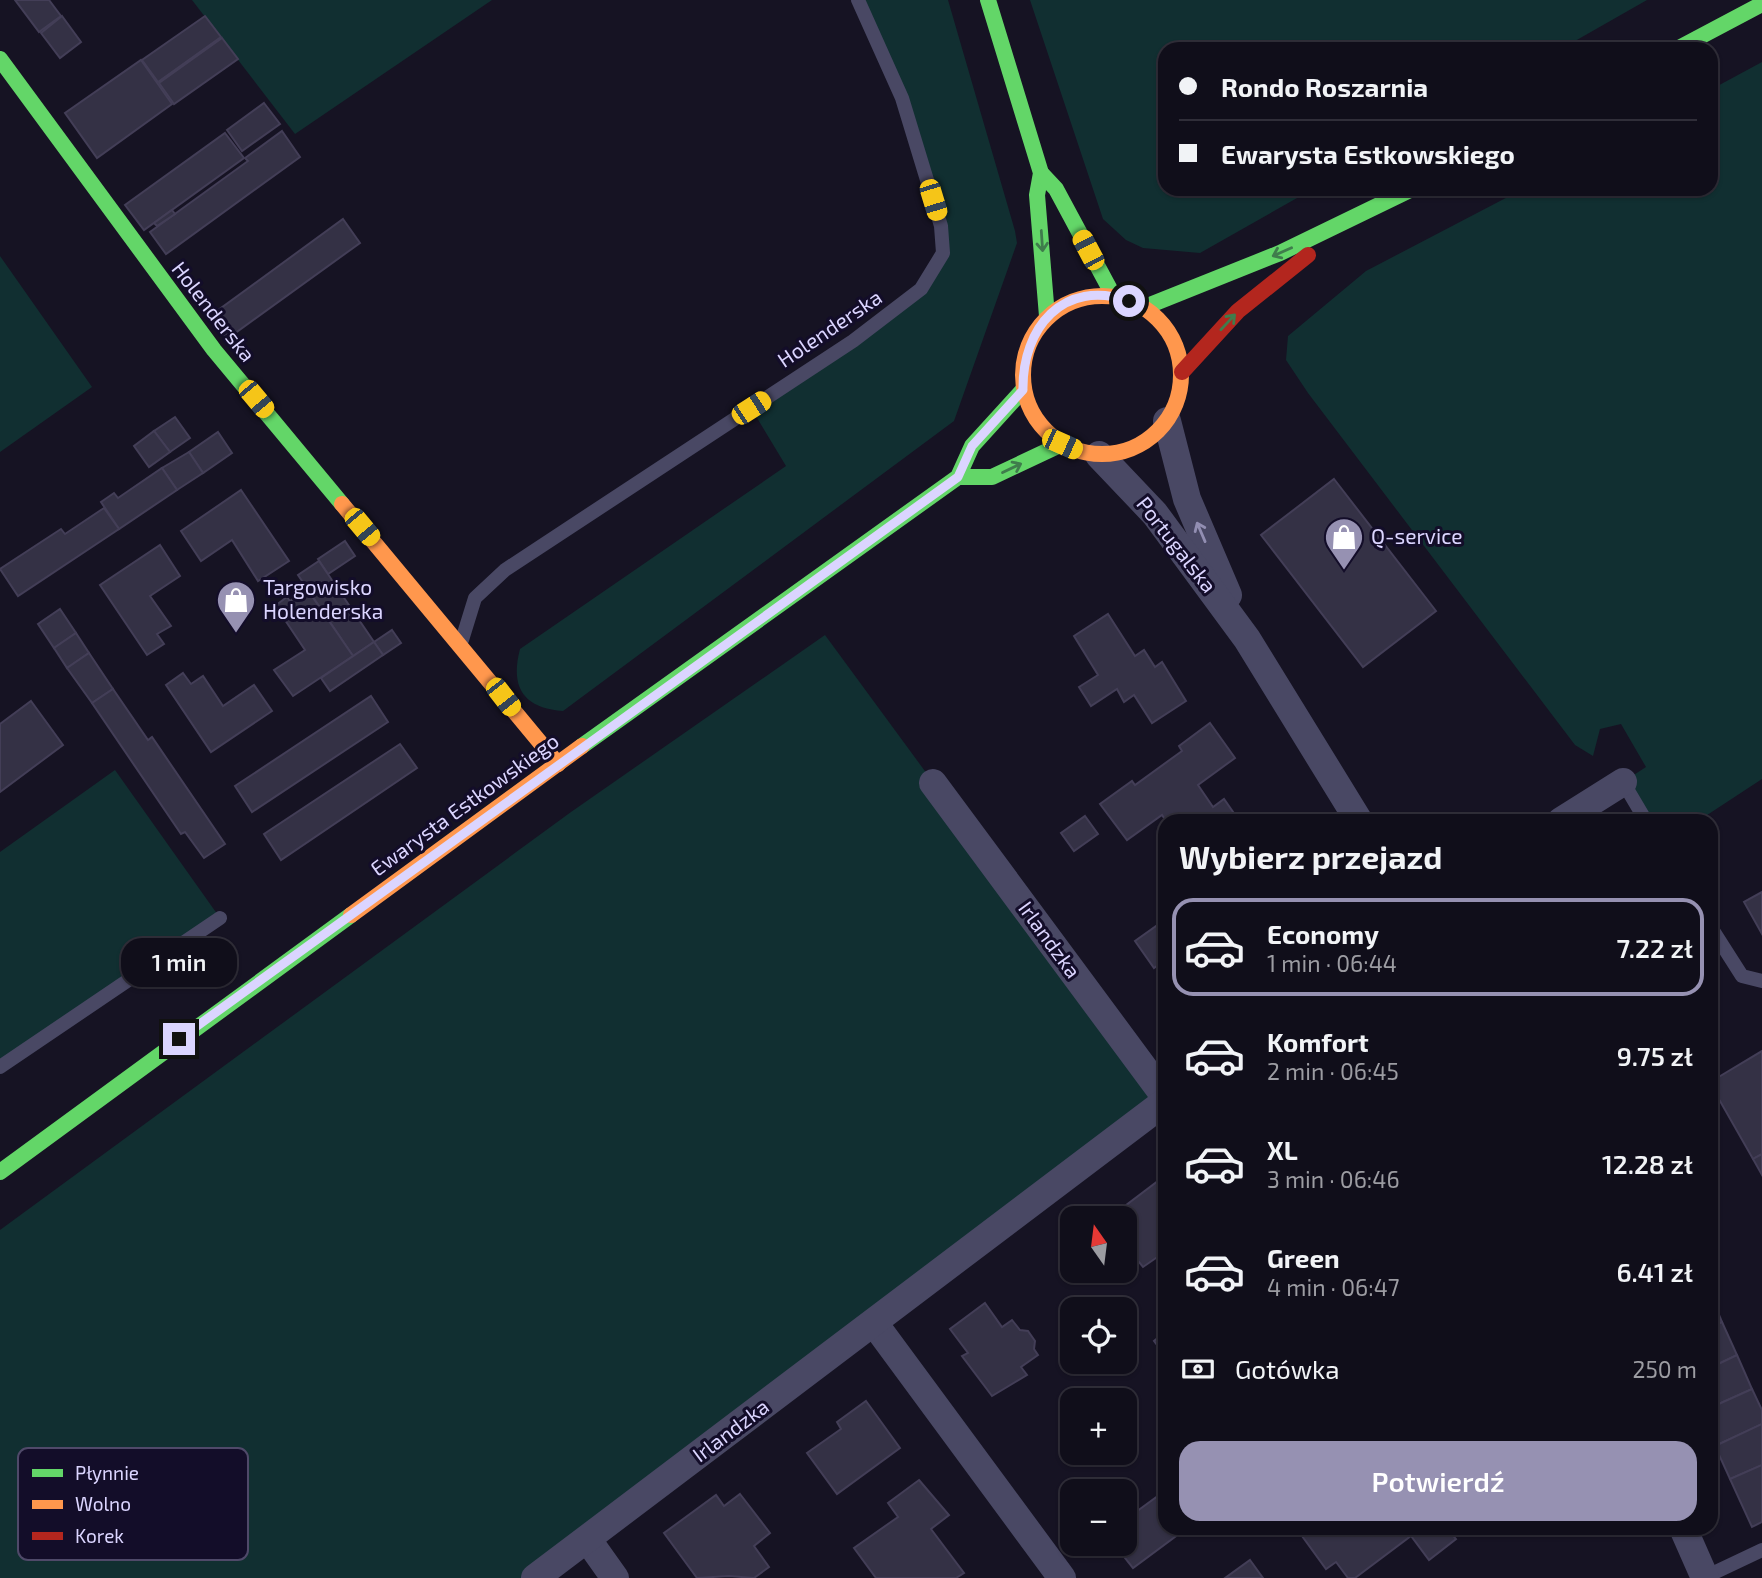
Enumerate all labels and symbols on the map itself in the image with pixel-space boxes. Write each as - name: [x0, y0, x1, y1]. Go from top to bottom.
- car: [917, 177, 950, 223]
- car: [1069, 227, 1108, 273]
- one-way arrow: [1036, 229, 1049, 252]
- one-way arrow: [1272, 246, 1294, 259]
- street label: Holenderska: [167, 256, 261, 366]
- street label: Holenderska: [772, 284, 886, 372]
- route start: [1113, 285, 1145, 317]
- one-way arrow: [1220, 314, 1237, 331]
- car: [235, 376, 278, 422]
- car: [728, 388, 775, 428]
- car: [1039, 426, 1086, 462]
- one-way arrow: [1001, 460, 1022, 474]
- street label: Portugalska: [1132, 491, 1222, 597]
- car: [341, 504, 384, 550]
- shop icon: Q-service: [1323, 516, 1365, 571]
- one-way arrow: [1194, 521, 1207, 543]
- place label: Q-service: [1371, 523, 1463, 549]
- place label: Targowisko Holenderska: [263, 574, 383, 623]
- shop icon: Targowisko Holenderska: [215, 579, 257, 634]
- car: [482, 674, 525, 720]
- street label: Ewarysta Estkowskiego: [365, 727, 563, 880]
- street label: Irlandzka: [1014, 896, 1086, 982]
- callout: 1 min: [121, 937, 237, 986]
- route end: [163, 1023, 195, 1055]
- north arrow: [1060, 1206, 1138, 1283]
- street label: Irlandzka: [687, 1393, 773, 1467]
- legend: [18, 1448, 248, 1560]
- text: Płynnie: [75, 1461, 139, 1484]
- text: Wolno: [75, 1492, 131, 1515]
- text: Korek: [75, 1524, 124, 1547]

